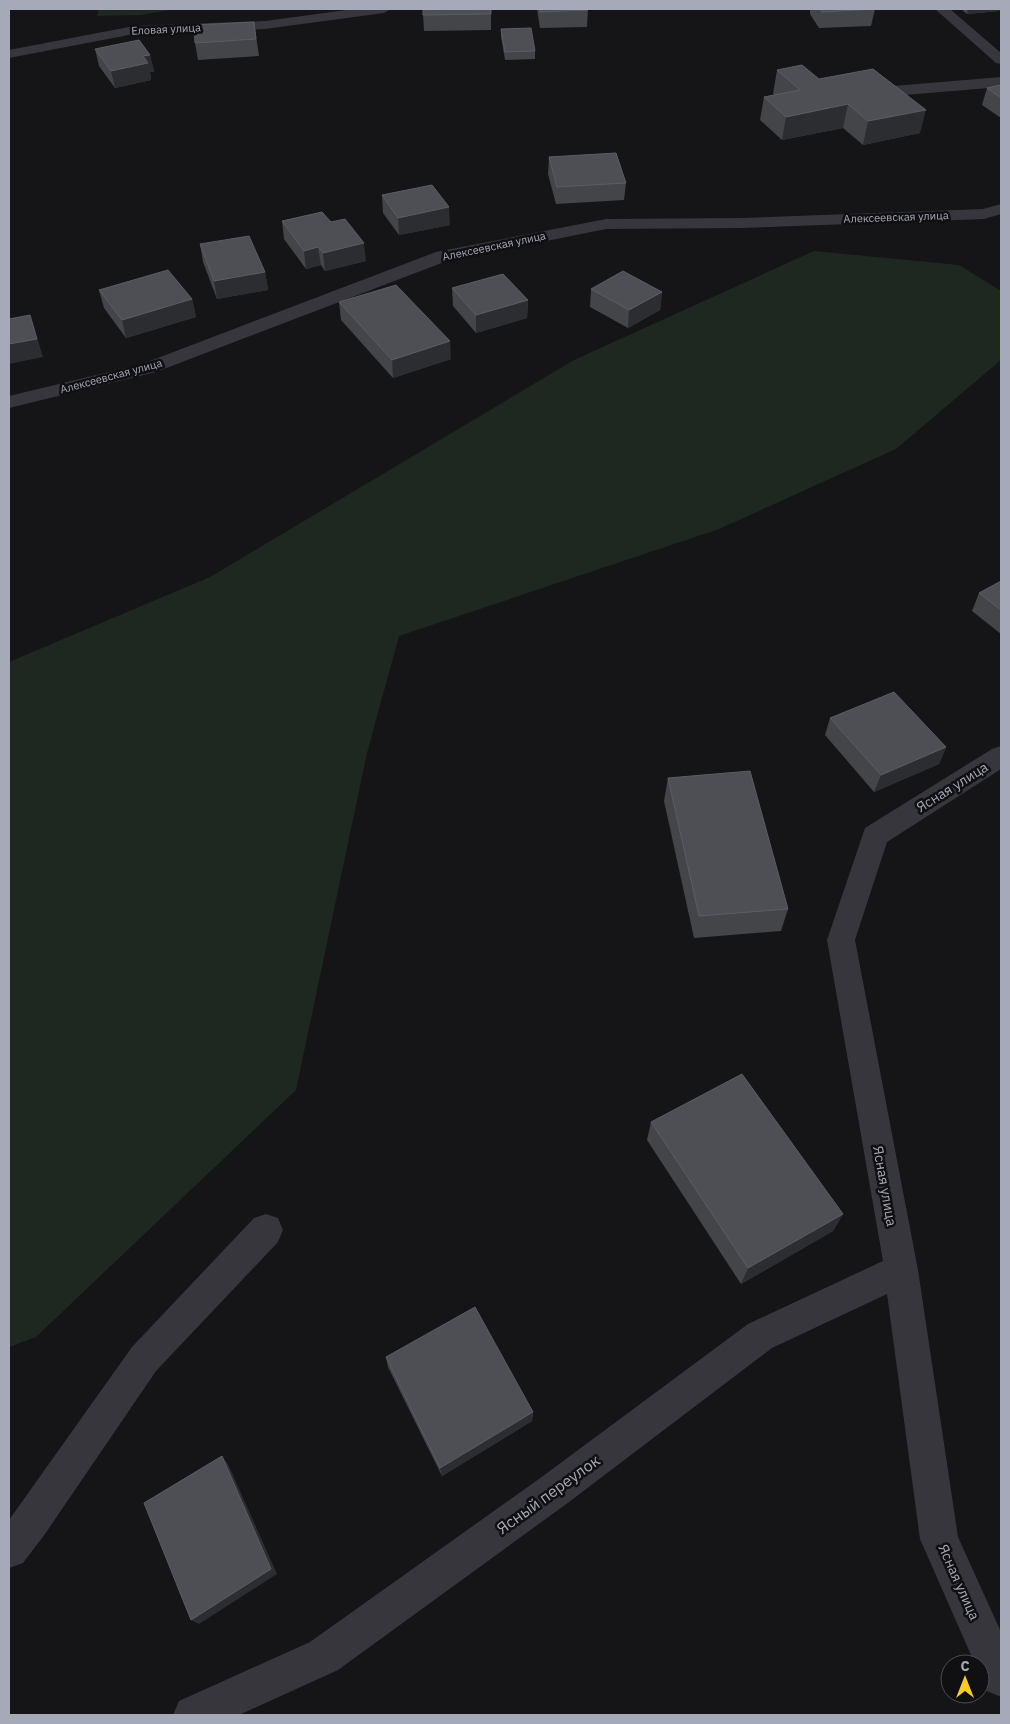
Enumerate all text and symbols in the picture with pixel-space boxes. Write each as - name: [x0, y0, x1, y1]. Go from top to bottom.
- street label: Еловая улица: [131, 20, 201, 38]
- street label: Алексеевская улица: [843, 208, 949, 226]
- street label: Алексеевская улица: [441, 228, 547, 264]
- street label: Алексеевская улица: [58, 356, 164, 396]
- street label: Ясная улица: [913, 758, 992, 816]
- street label: Ясная улица: [869, 1144, 901, 1228]
- street label: Ясный переулок: [492, 1450, 604, 1538]
- street label: Ясная улица: [934, 1541, 984, 1623]
- north arrow: [940, 1654, 990, 1704]
- text: С: [960, 1657, 970, 1675]

